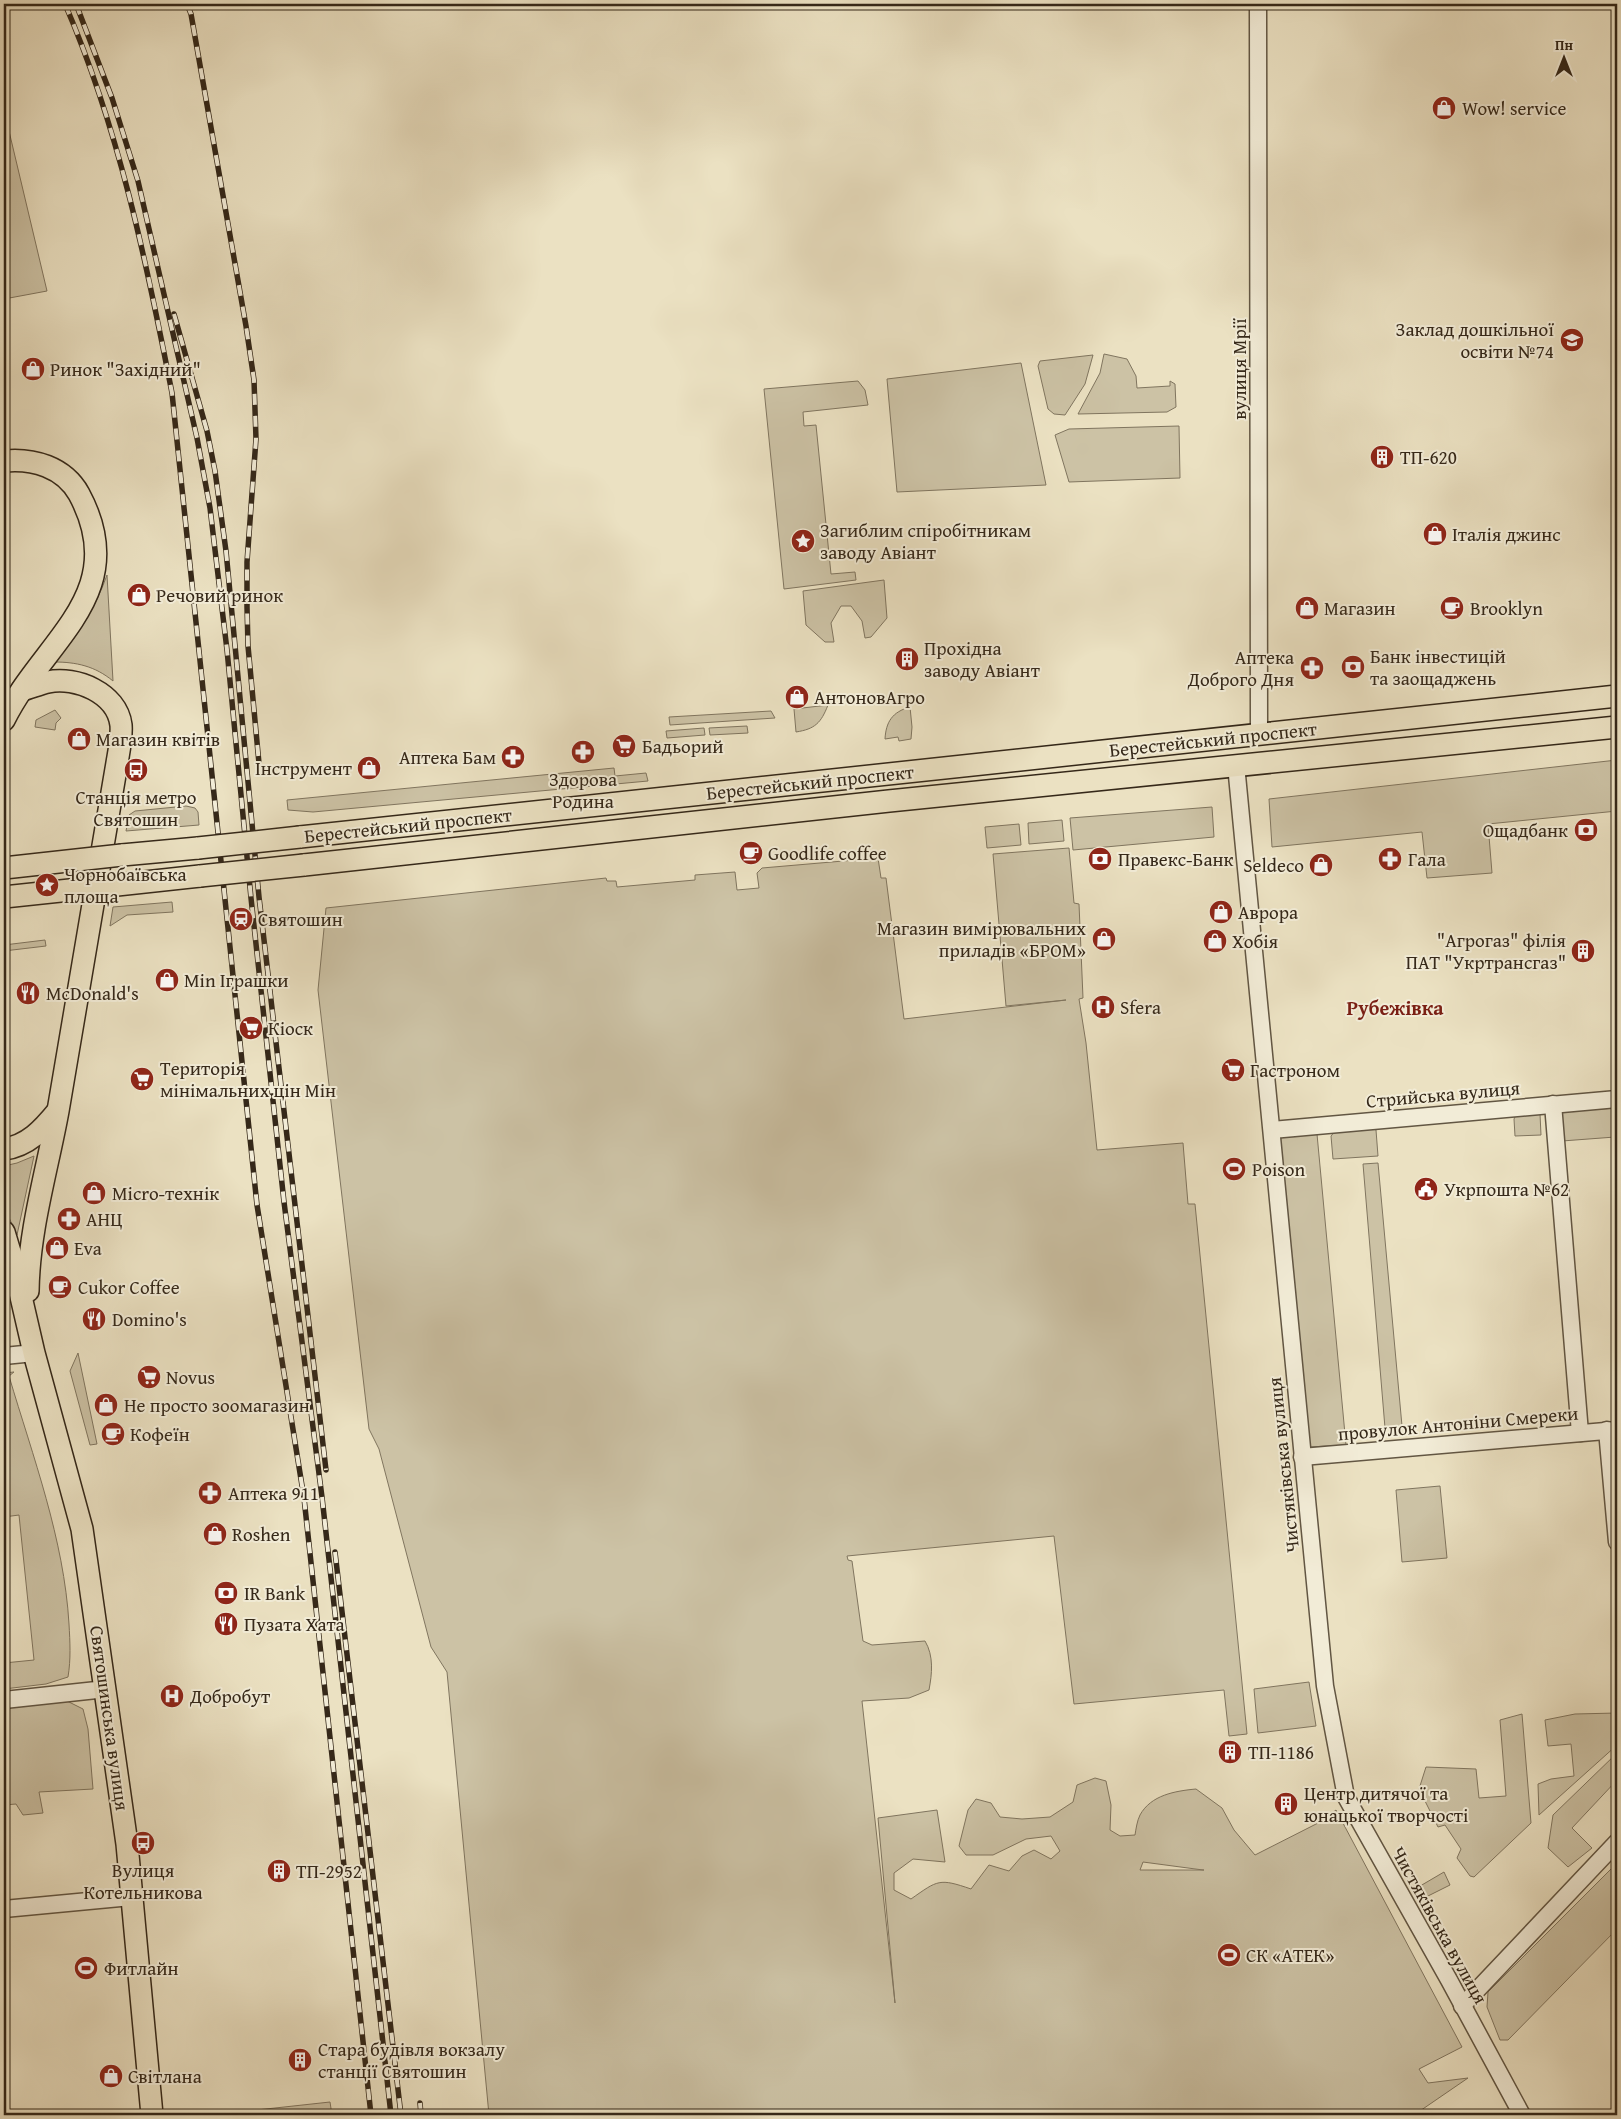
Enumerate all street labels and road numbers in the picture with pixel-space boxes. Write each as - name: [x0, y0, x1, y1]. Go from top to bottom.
- street label: вулиця Мрії: [1225, 318, 1253, 420]
- street label: Берестейський проспект: [1108, 714, 1319, 764]
- street label: Берестейський проспект: [705, 757, 916, 807]
- street label: Берестейський проспект: [303, 800, 514, 850]
- street label: Стрийська вулиця: [1365, 1073, 1521, 1115]
- street label: Чистяківська вулиця: [1260, 1375, 1306, 1554]
- street label: провулок Антоніни Смереки: [1337, 1399, 1579, 1447]
- street label: Святошинська вулиця: [83, 1624, 137, 1813]
- street label: Чистяківська вулиця: [1385, 1841, 1495, 2009]

